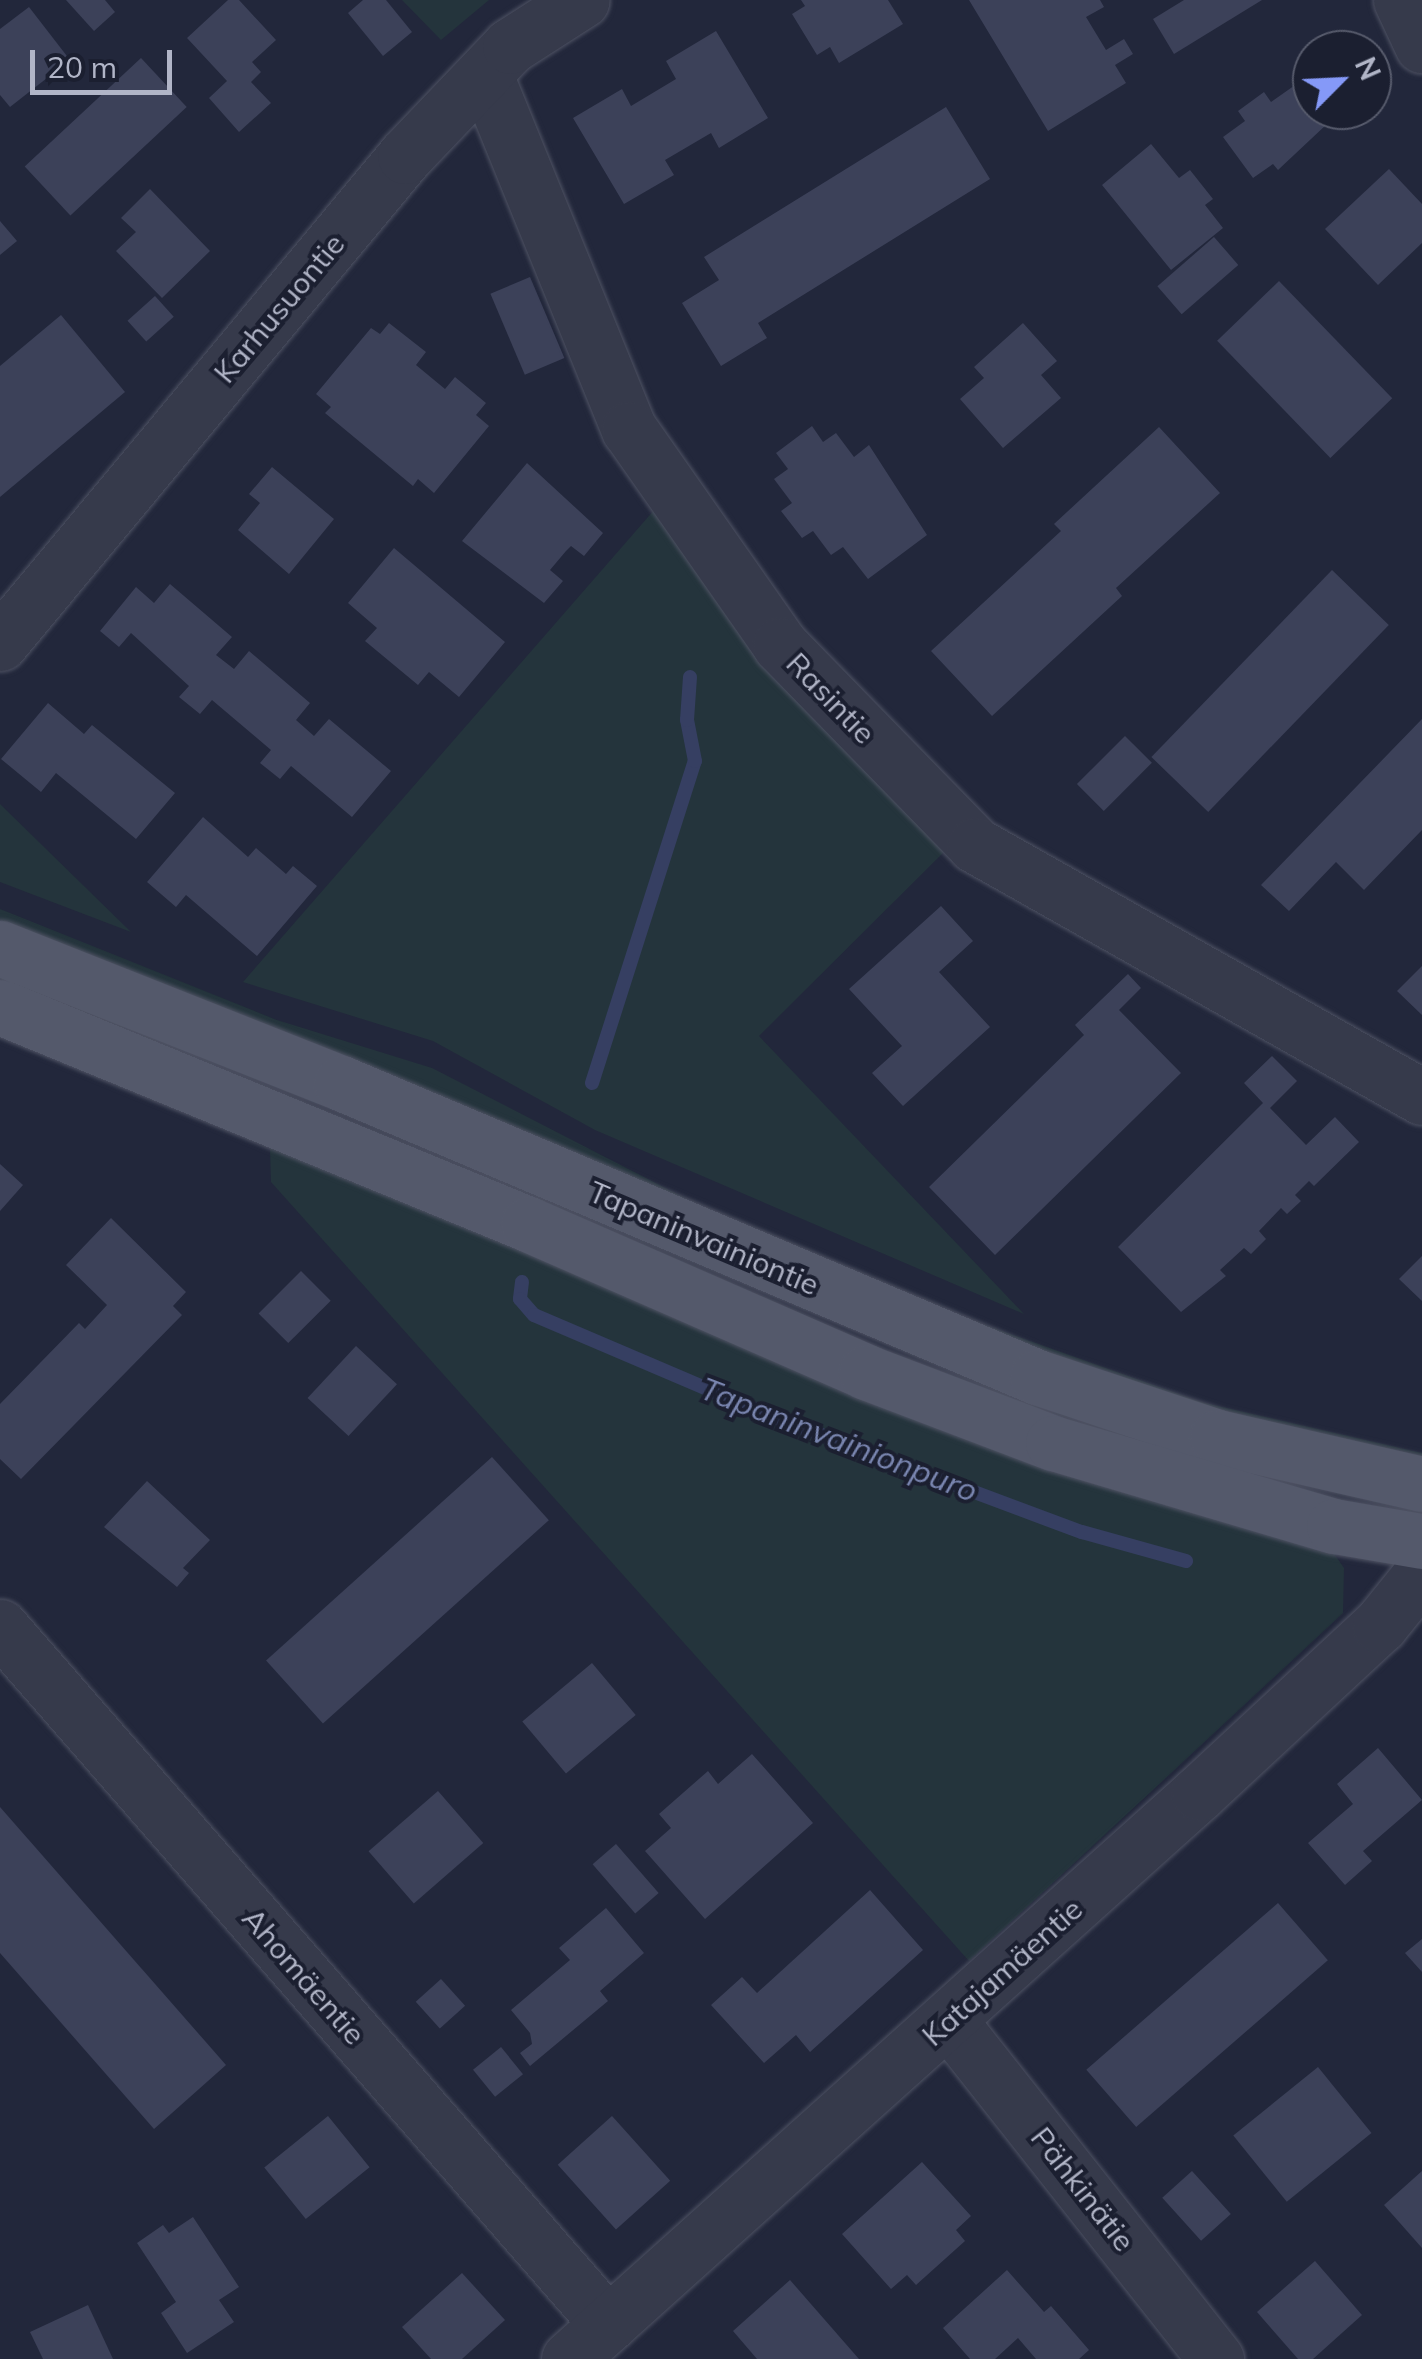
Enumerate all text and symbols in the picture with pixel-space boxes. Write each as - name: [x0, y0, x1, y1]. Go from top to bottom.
- scale bar: [35, 30, 178, 92]
- north arrow: [1292, 30, 1392, 130]
- text: 20 m: [47, 48, 117, 86]
- text: N: [1348, 52, 1388, 85]
- street label: Karhusuontie: [206, 226, 352, 390]
- street label: Rasintie: [779, 645, 883, 751]
- street label: Tapaninvainiontie: [584, 1173, 824, 1303]
- water label: Tapaninvainionpuro: [695, 1368, 983, 1510]
- street label: Katajamäentie: [915, 1891, 1089, 2053]
- street label: Ahomäentie: [235, 1900, 373, 2052]
- street label: Pähkinätie: [1023, 2120, 1143, 2258]

